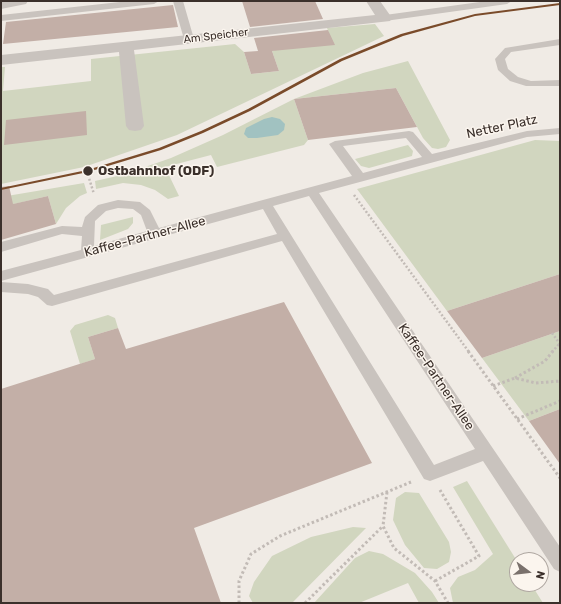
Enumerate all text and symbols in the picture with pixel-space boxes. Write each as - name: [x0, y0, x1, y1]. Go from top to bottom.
- street label: Am Speicher: [183, 25, 249, 47]
- street label: Netter Platz: [465, 112, 539, 142]
- place label: Ostbahnhof (ODF): [98, 163, 214, 179]
- marker: Ostbahnhof (ODF): [81, 164, 95, 178]
- street label: Kaffee-Partner-Allee: [83, 213, 207, 261]
- street label: Kaffee-Partner-Allee: [395, 321, 477, 433]
- north arrow: [509, 552, 549, 592]
- text: N: [533, 569, 547, 580]

